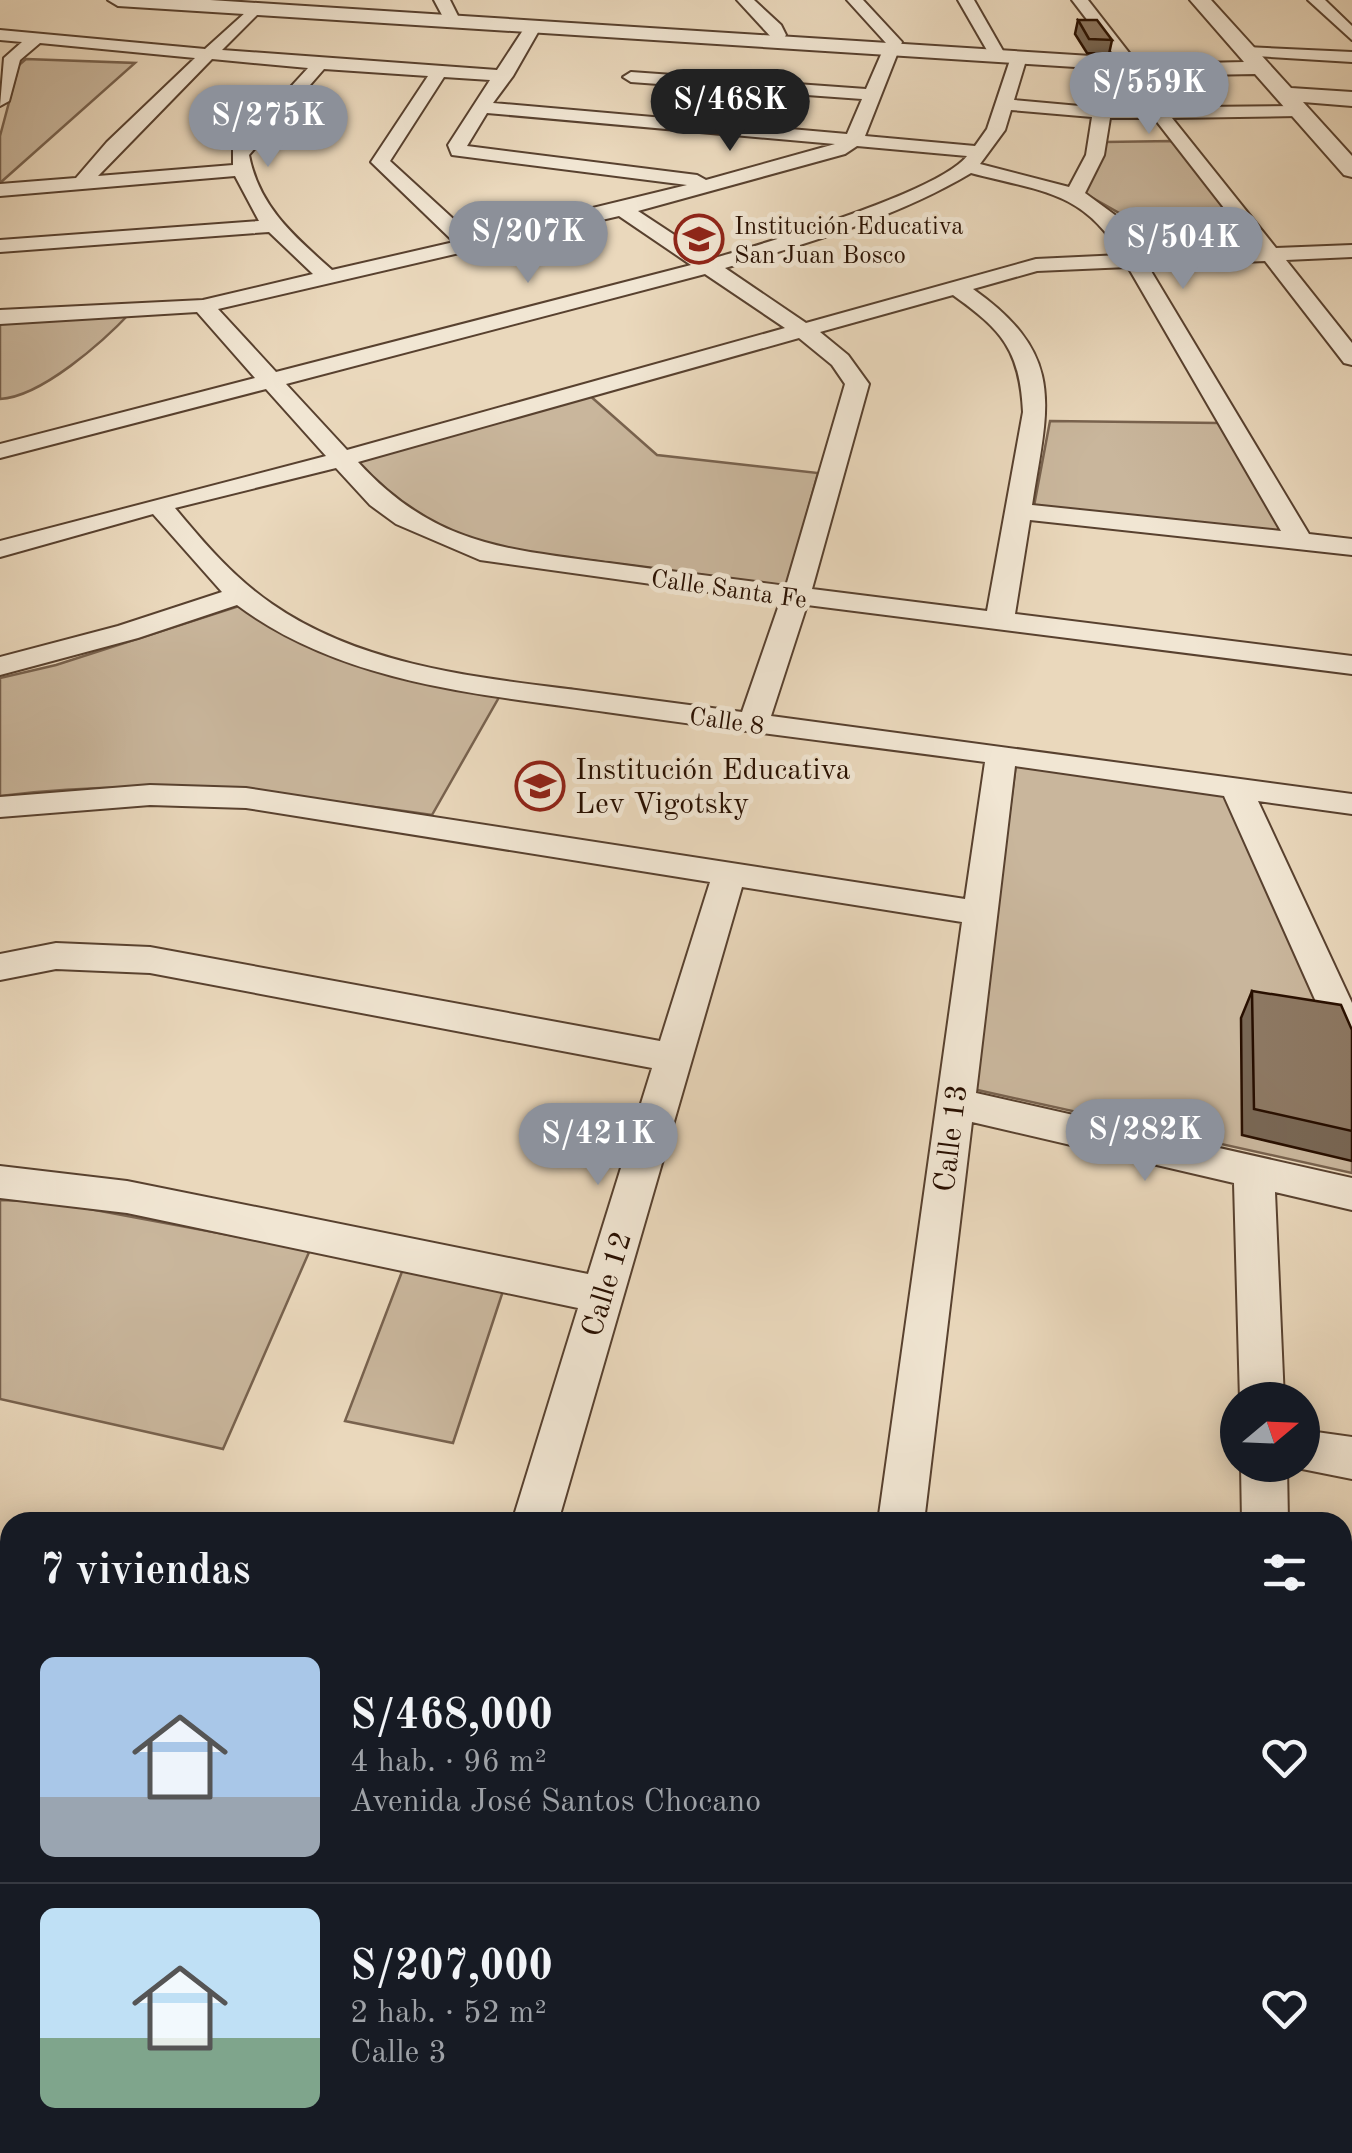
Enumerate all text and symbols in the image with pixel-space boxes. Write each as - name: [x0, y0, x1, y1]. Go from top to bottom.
- pin: S/559K: [1068, 52, 1230, 137]
- text: S/559K: [1092, 68, 1206, 100]
- pin: S/468K: [649, 69, 811, 154]
- pin: S/275K: [187, 85, 349, 170]
- text: S/468K: [673, 85, 787, 117]
- text: S/275K: [211, 101, 325, 133]
- pin: S/207K: [447, 201, 609, 286]
- pin: S/504K: [1102, 207, 1264, 292]
- school or university icon: Institución Educativa San Juan Bosco: [673, 213, 725, 265]
- place label: Institución Educativa San Juan Bosco: [734, 215, 964, 269]
- text: S/207K: [471, 217, 585, 249]
- text: S/504K: [1126, 223, 1240, 255]
- street label: Calle Santa Fe: [649, 567, 808, 614]
- street label: Calle 8: [687, 705, 766, 740]
- place label: Institución Educativa Lev Vigotsky: [575, 756, 851, 820]
- school or university icon: Institución Educativa Lev Vigotsky: [514, 760, 566, 812]
- street label: Calle 13: [931, 1083, 973, 1194]
- pin: S/282K: [1064, 1099, 1226, 1184]
- pin: S/421K: [517, 1103, 679, 1188]
- text: S/282K: [1088, 1115, 1202, 1147]
- text: S/421K: [541, 1119, 655, 1151]
- street label: Calle 12: [578, 1228, 638, 1341]
- north arrow: [1220, 1382, 1320, 1482]
- map controls: [1220, 1382, 1320, 1482]
- icon: filters: [1257, 1545, 1312, 1600]
- text: 7 viviendas: [40, 1551, 251, 1593]
- text: S/468,000: [350, 1696, 553, 1738]
- icon: home: [120, 1697, 240, 1817]
- icon: heart: [1257, 1730, 1312, 1785]
- text: 4 hab. · 96 m²: [350, 1747, 547, 1779]
- text: Avenida José Santos Chocano: [350, 1787, 761, 1819]
- text: S/207,000: [350, 1947, 553, 1989]
- icon: home: [120, 1948, 240, 2068]
- icon: heart: [1257, 1981, 1312, 2036]
- text: 2 hab. · 52 m²: [350, 1998, 547, 2030]
- text: Calle 3: [350, 2038, 447, 2070]

